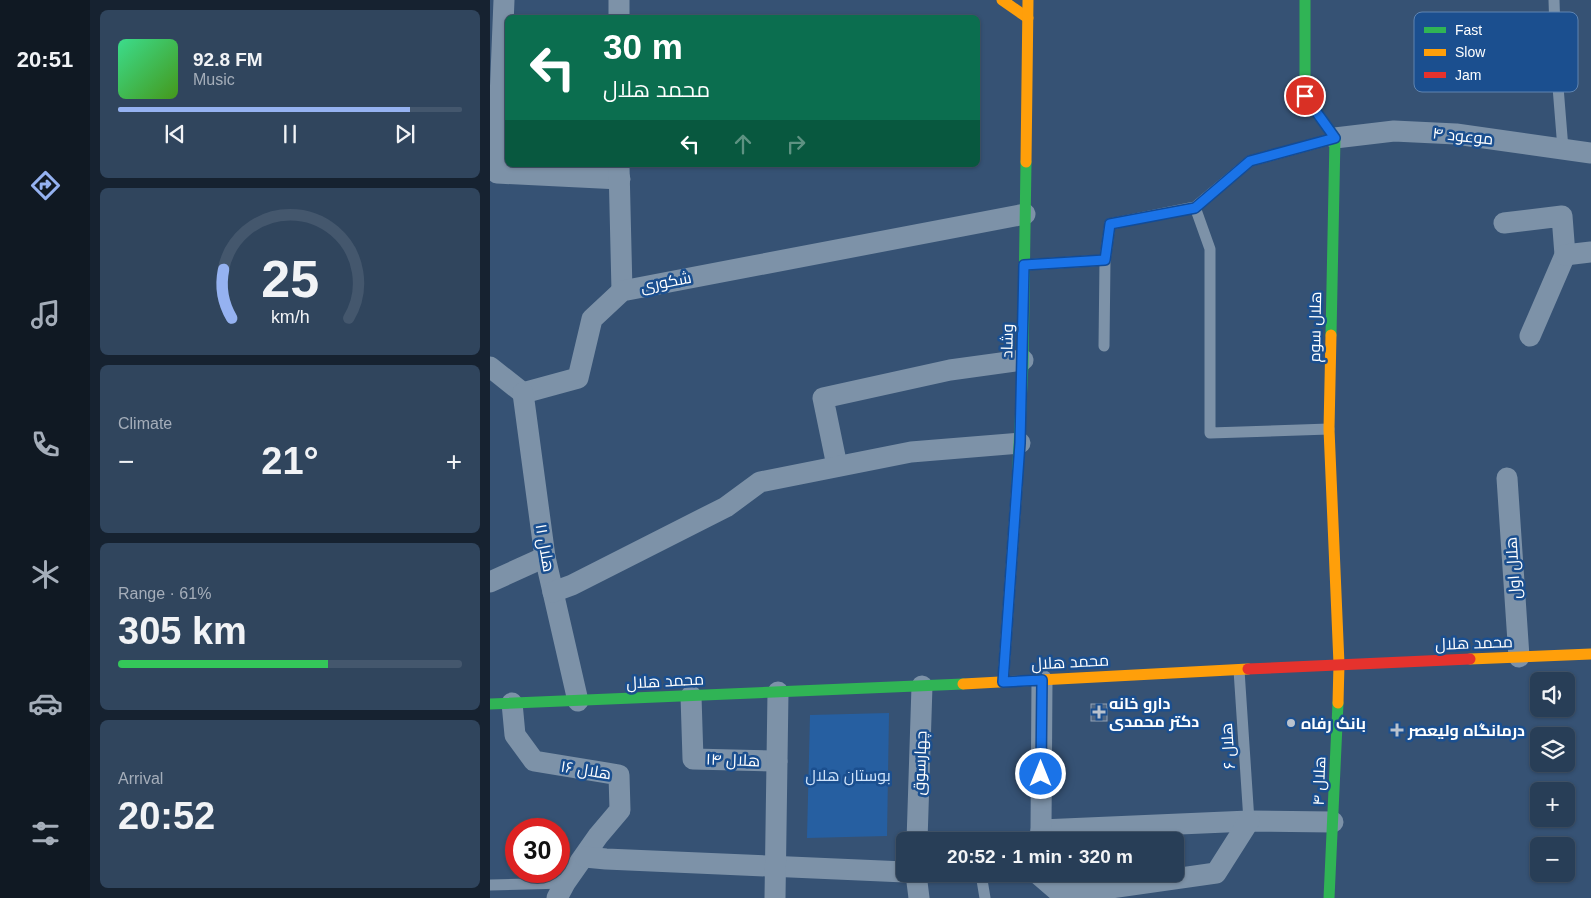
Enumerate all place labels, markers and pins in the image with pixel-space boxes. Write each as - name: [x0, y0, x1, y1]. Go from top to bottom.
- pin: [1284, 75, 1326, 117]
- place label: دارو خانه دکتر محمدی: [1109, 695, 1199, 731]
- marker: دارو خانه دکتر محمدی: [1093, 706, 1105, 718]
- place label: بانک رفاه: [1301, 715, 1366, 733]
- marker: بانک رفاه: [1285, 717, 1297, 729]
- place label: درمانگاه ولیعصر: [1407, 722, 1525, 740]
- marker: درمانگاه ولیعصر: [1390, 723, 1404, 737]

